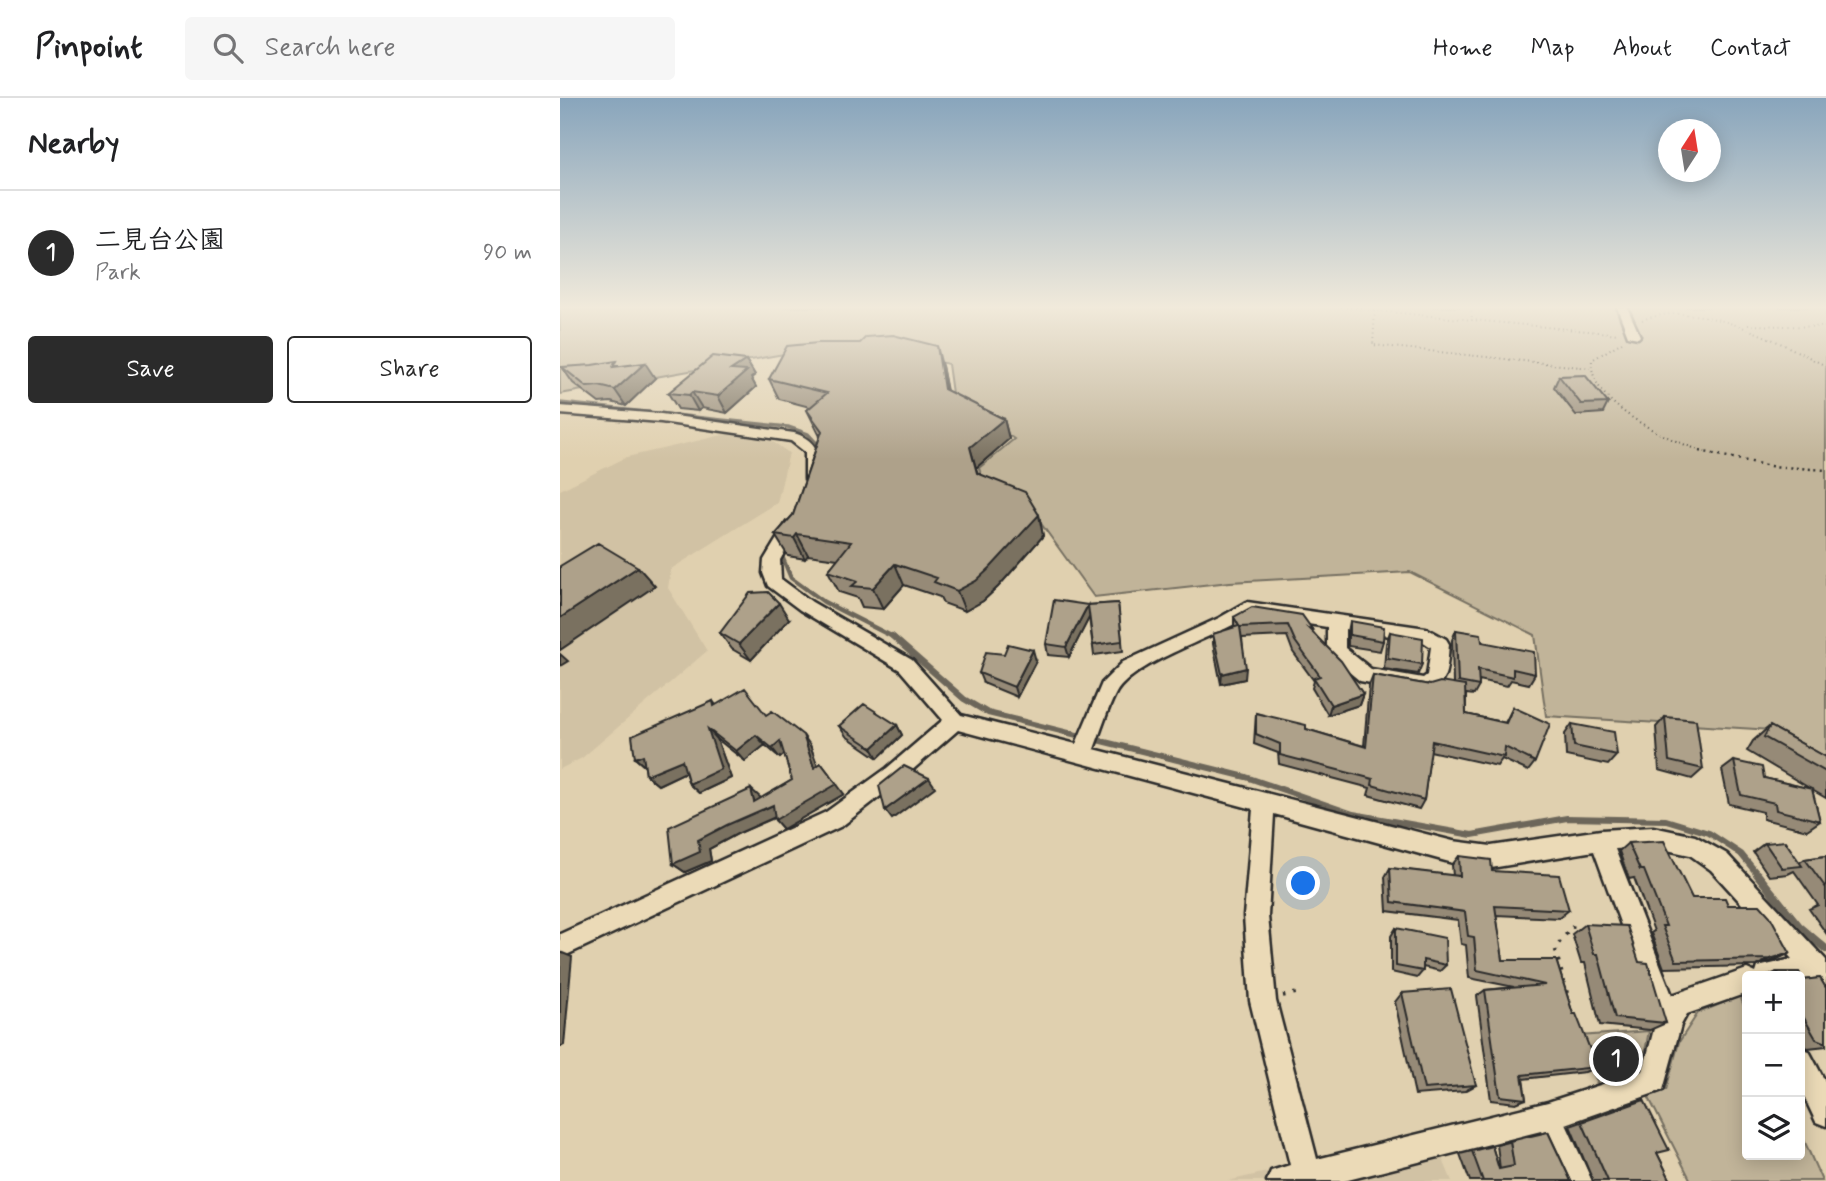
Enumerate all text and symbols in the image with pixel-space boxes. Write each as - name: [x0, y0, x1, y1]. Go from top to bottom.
- search box: [185, 17, 675, 80]
- text: Pinpoint: [35, 26, 143, 70]
- icon: search: [209, 29, 247, 67]
- text: Search here: [265, 31, 396, 65]
- text: Home: [1433, 33, 1493, 64]
- text: Map: [1531, 33, 1575, 64]
- text: About: [1613, 33, 1672, 64]
- text: Contact: [1710, 33, 1791, 64]
- north arrow: [1658, 119, 1721, 182]
- text: Nearby: [28, 124, 119, 163]
- text: 二見台公園: [95, 224, 225, 258]
- text: 1: [46, 238, 56, 268]
- text: 90 m: [483, 238, 532, 268]
- text: Park: [95, 258, 141, 288]
- button: Save: [28, 336, 273, 403]
- button: Share: [287, 336, 532, 403]
- your location: [1286, 866, 1320, 900]
- map controls: [1742, 971, 1805, 1160]
- button: +: [1742, 971, 1805, 1034]
- pin: 1: [1593, 1033, 1639, 1085]
- button: −: [1742, 1034, 1805, 1097]
- button: layers: [1742, 1097, 1805, 1160]

